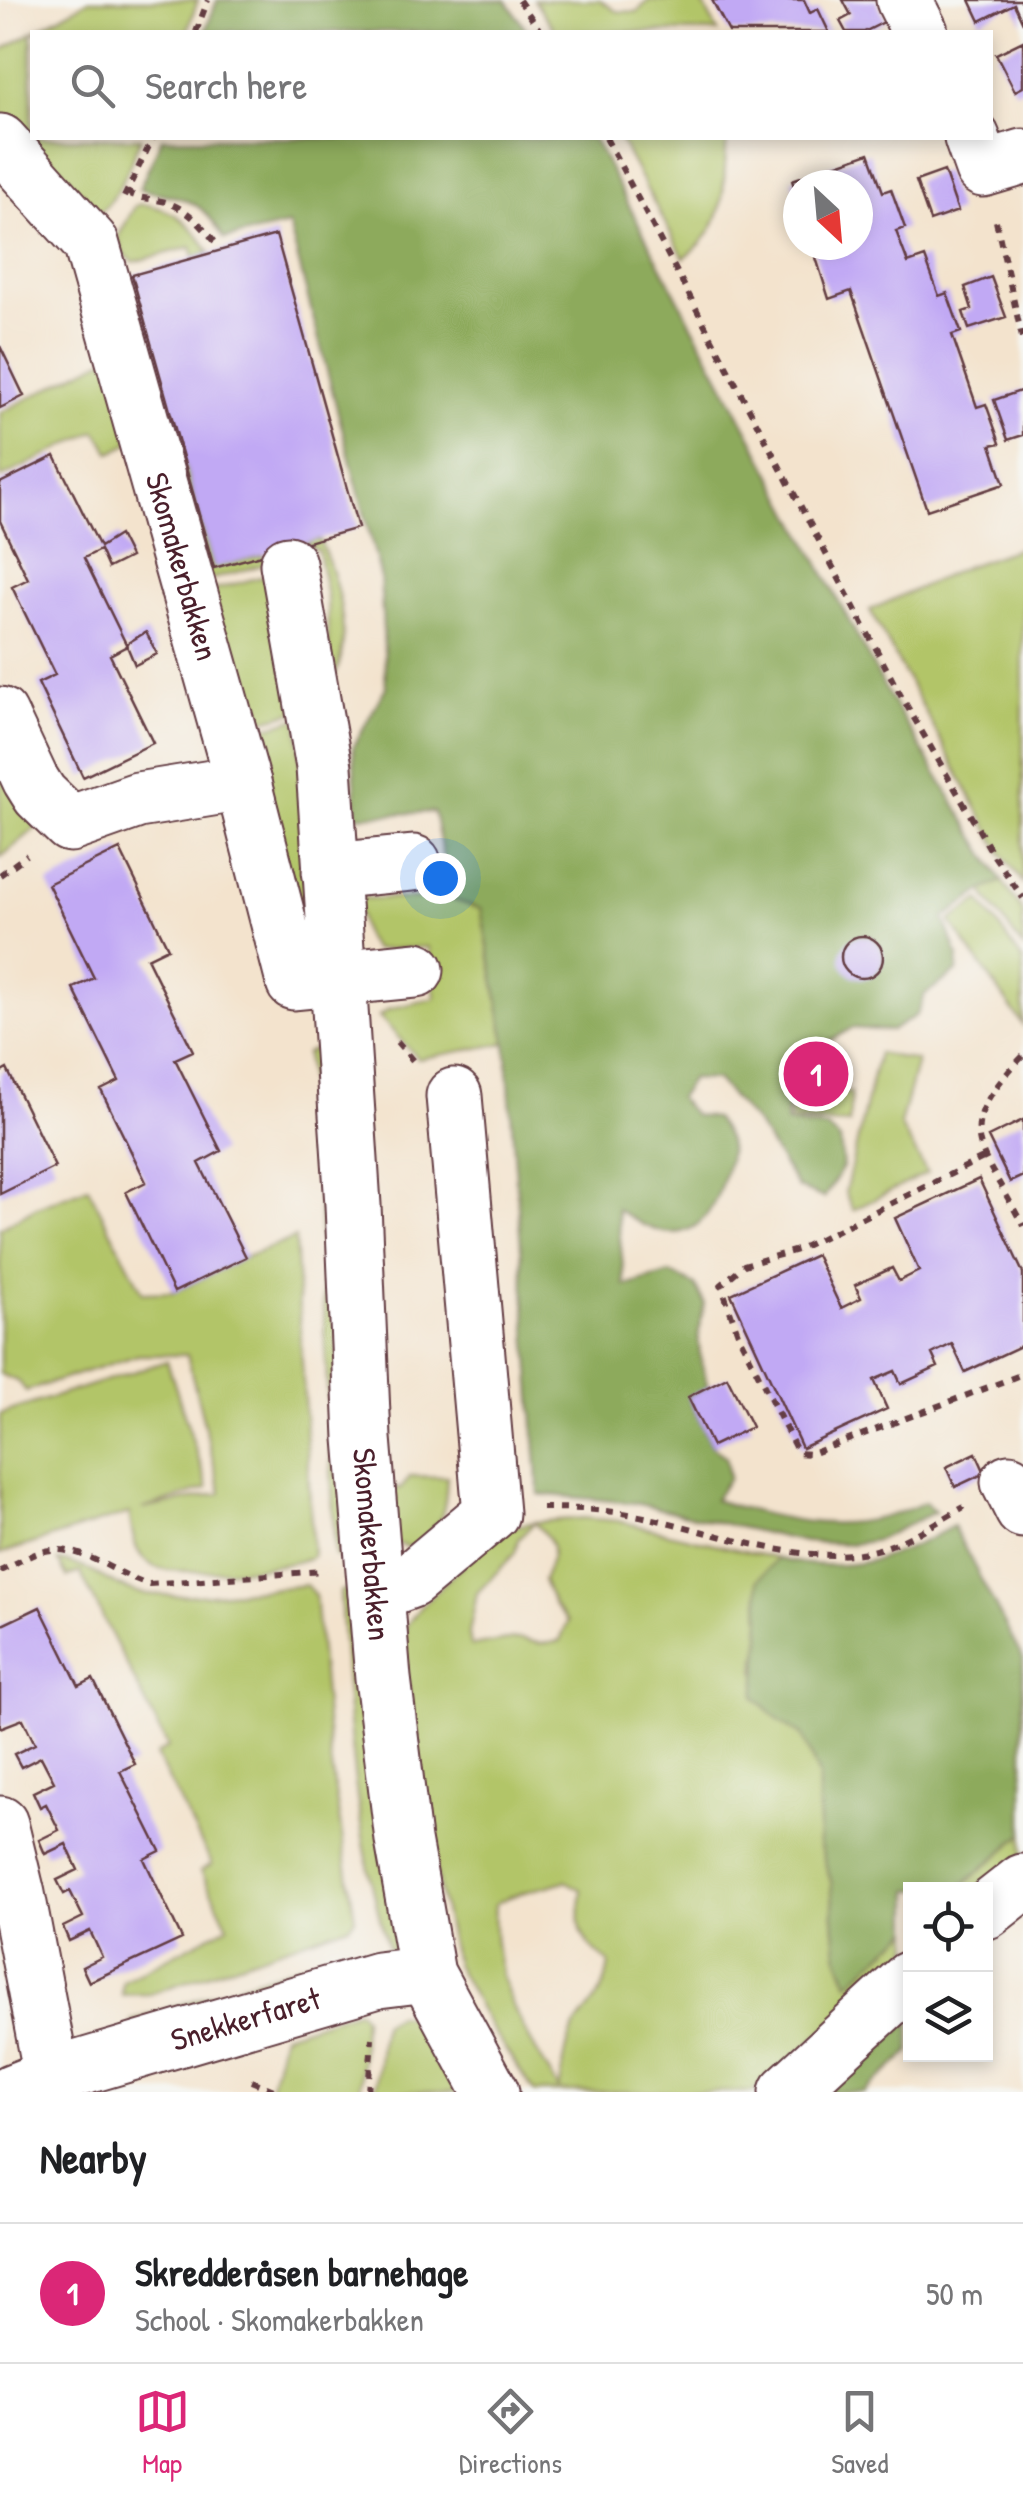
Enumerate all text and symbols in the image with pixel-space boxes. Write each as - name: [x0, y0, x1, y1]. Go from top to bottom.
- search box: [30, 30, 993, 140]
- icon: search: [65, 58, 120, 113]
- text: Search here: [145, 59, 307, 111]
- north arrow: [783, 170, 873, 260]
- street label: Skomakerbakken: [136, 468, 229, 665]
- your location: [415, 853, 466, 904]
- pin: 1: [784, 1036, 848, 1112]
- street label: Skomakerbakken: [343, 1446, 402, 1642]
- map controls: [903, 1882, 993, 2062]
- button: locate: [903, 1882, 993, 1972]
- button: layers: [903, 1972, 993, 2062]
- street label: Snekkerfaret: [166, 1976, 326, 2061]
- text: Nearby: [40, 2129, 147, 2186]
- text: Skredderåsen barnehage: [135, 2246, 468, 2298]
- text: 1: [67, 2272, 78, 2315]
- text: 50 m: [926, 2272, 983, 2315]
- text: School · Skomakerbakken: [135, 2298, 424, 2341]
- tab: Map: [135, 2384, 190, 2482]
- tab: Directions: [459, 2384, 562, 2482]
- tab: Saved: [831, 2384, 888, 2482]

